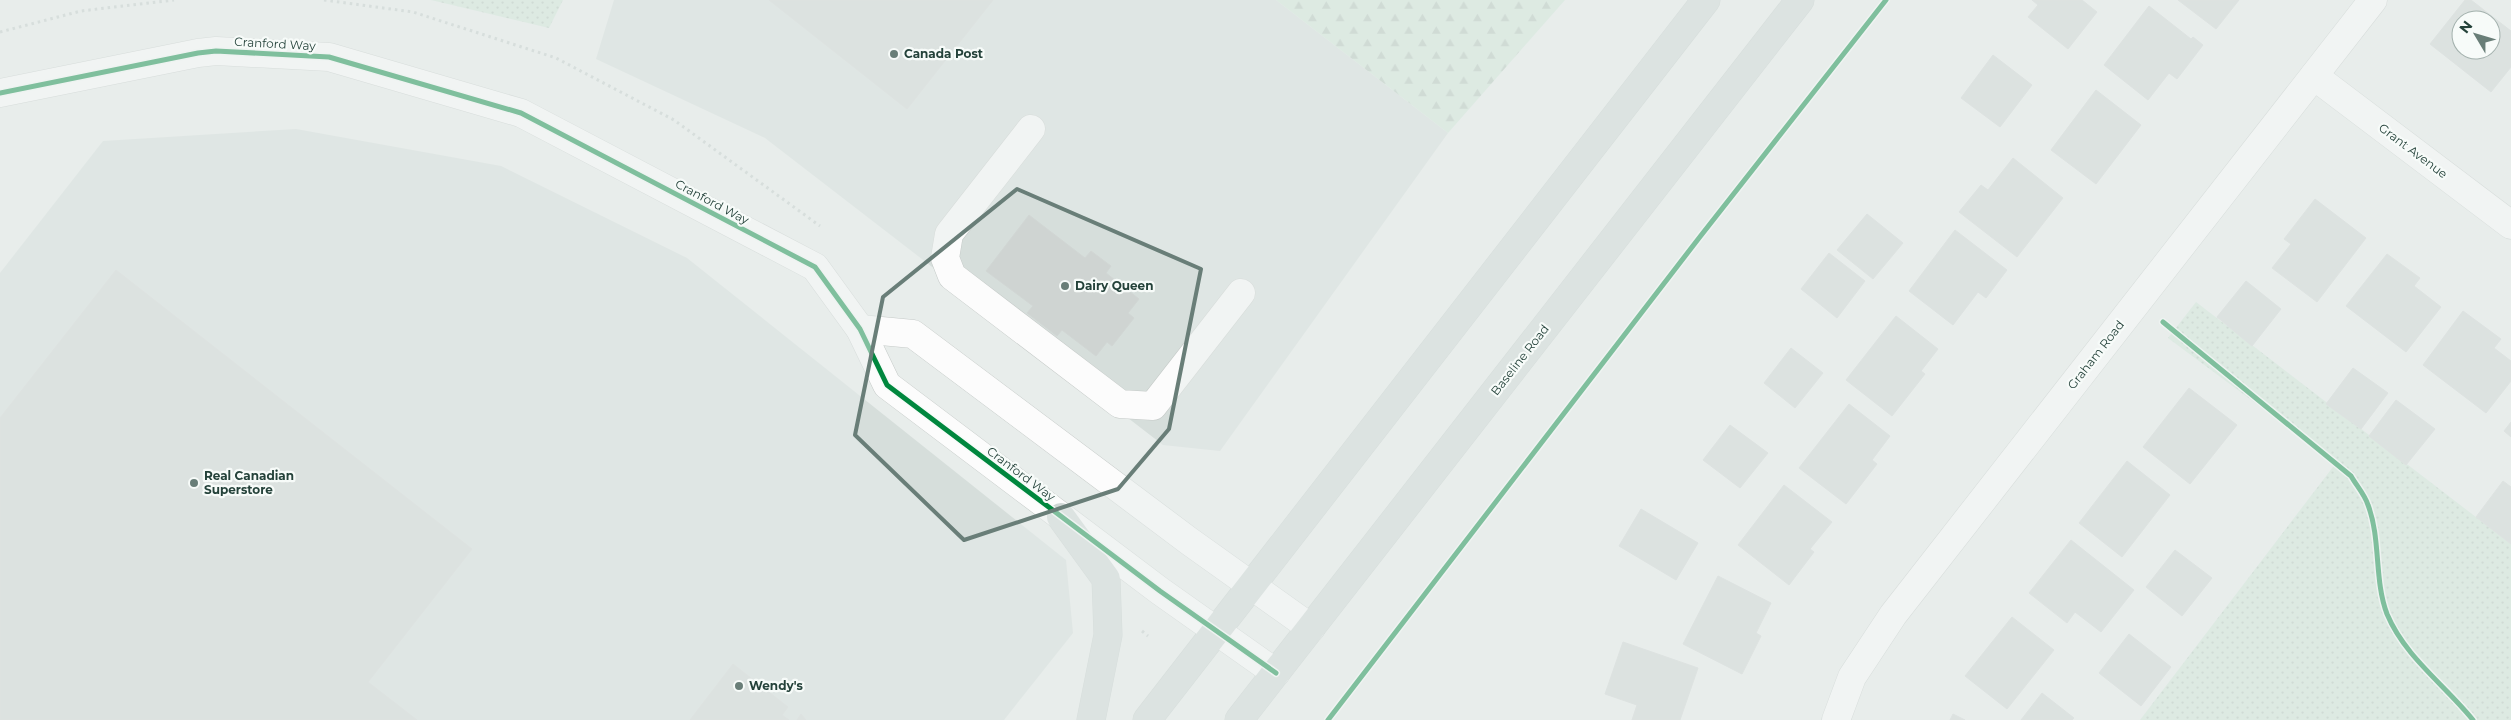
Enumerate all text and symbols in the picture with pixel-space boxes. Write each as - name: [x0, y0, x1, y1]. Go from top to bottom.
- north arrow: [2451, 10, 2501, 60]
- text: N: [2455, 17, 2476, 37]
- street label: Cranford Way: [234, 34, 317, 53]
- place label: Canada Post: [904, 46, 984, 61]
- marker: Canada Post: [888, 48, 900, 60]
- street label: Grant Avenue: [2376, 120, 2451, 181]
- street label: Cranford Way: [673, 176, 752, 228]
- place label: Dairy Queen: [1075, 278, 1153, 293]
- marker: Dairy Queen: [1059, 280, 1071, 292]
- street label: Graham Road: [2064, 317, 2127, 392]
- street label: Baseline Road: [1487, 321, 1552, 398]
- street label: Cranford Way: [984, 443, 1059, 504]
- place label: Real Canadian Superstore: [204, 468, 294, 497]
- marker: Real Canadian Superstore: [188, 477, 200, 489]
- place label: Wendy's: [749, 678, 803, 693]
- marker: Wendy's: [733, 680, 745, 692]

